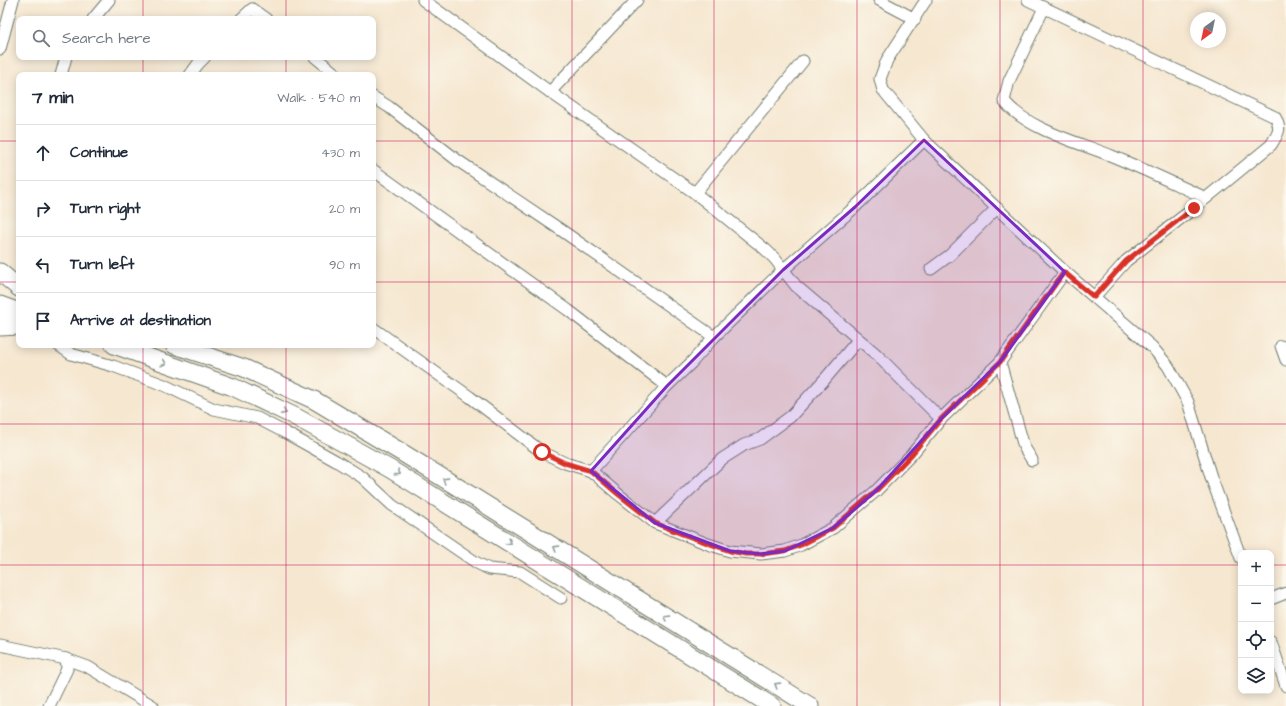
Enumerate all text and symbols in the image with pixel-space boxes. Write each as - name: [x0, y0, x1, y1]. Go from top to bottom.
- north arrow: [1190, 12, 1226, 48]
- search box: [16, 16, 376, 60]
- icon: search: [30, 27, 52, 49]
- text: Search here: [62, 28, 151, 49]
- text: 7 min: [32, 86, 74, 110]
- text: Walk · 540 m: [277, 89, 360, 107]
- icon: ahead: [32, 142, 54, 164]
- text: Continue: [70, 142, 128, 163]
- text: 430 m: [321, 144, 360, 162]
- icon: right: [32, 198, 54, 220]
- text: Turn right: [70, 198, 141, 219]
- route end: [1185, 199, 1203, 217]
- text: 20 m: [329, 200, 360, 218]
- icon: left: [32, 254, 54, 276]
- text: Turn left: [70, 254, 134, 275]
- text: 90 m: [329, 256, 360, 274]
- icon: arrive: [32, 310, 54, 332]
- text: Arrive at destination: [70, 310, 211, 331]
- one-way arrow: [160, 358, 167, 366]
- one-way arrow: [280, 407, 287, 415]
- route start: [533, 443, 551, 461]
- one-way arrow: [394, 469, 401, 476]
- one-way arrow: [442, 477, 449, 484]
- one-way arrow: [505, 537, 512, 545]
- one-way arrow: [553, 545, 560, 553]
- map controls: [1238, 550, 1274, 694]
- button: +: [1238, 550, 1274, 586]
- button: −: [1238, 586, 1274, 622]
- one-way arrow: [663, 614, 670, 621]
- button: locate: [1238, 622, 1274, 658]
- button: layers: [1238, 658, 1274, 694]
- one-way arrow: [774, 683, 781, 690]

